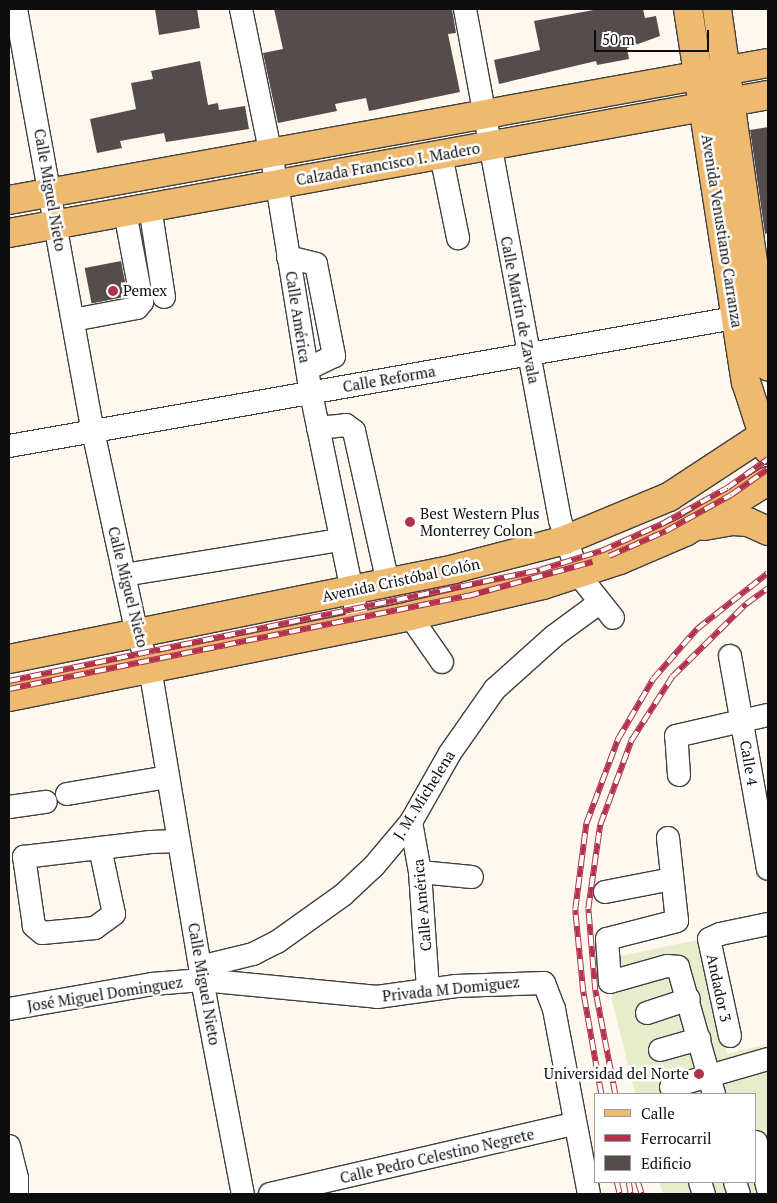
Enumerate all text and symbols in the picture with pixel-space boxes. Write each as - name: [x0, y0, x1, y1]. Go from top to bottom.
- scale bar: [597, 20, 712, 52]
- text: 50 m: [602, 29, 635, 49]
- street label: Calle Miguel Nieto: [30, 127, 70, 253]
- street label: Avenida Venustiano Carranza: [698, 133, 746, 329]
- street label: Calzada Francisco I. Madero: [294, 139, 482, 189]
- street label: Calle Martín de Zavala: [497, 235, 543, 385]
- street label: Calle América: [282, 270, 314, 364]
- place label: Pemex: [123, 282, 167, 300]
- marker: Pemex: [107, 285, 119, 297]
- street label: Calle Reforma: [341, 362, 437, 396]
- place label: Best Western Plus Monterrey Colon: [420, 504, 540, 539]
- marker: Best Western Plus Monterrey Colon: [404, 516, 416, 528]
- street label: Calle Miguel Nieto: [104, 525, 152, 649]
- street label: Avenida Cristóbal Colón: [321, 555, 481, 605]
- street label: Calle 4: [736, 739, 762, 787]
- street label: J. M. Michelena: [389, 746, 459, 844]
- street label: Calle América: [409, 858, 435, 952]
- street label: Calle Miguel Nieto: [184, 921, 224, 1047]
- street label: Andador 3: [703, 952, 735, 1024]
- street label: José Miguel Dominguez: [26, 973, 184, 1015]
- street label: Privada M Domiguez: [381, 973, 521, 1005]
- place label: Universidad del Norte: [544, 1065, 689, 1083]
- marker: Universidad del Norte: [693, 1068, 705, 1080]
- legend: [594, 1093, 757, 1183]
- text: Calle: [641, 1103, 675, 1123]
- street label: Calle Pedro Celestino Negrete: [338, 1125, 536, 1187]
- text: Ferrocarril: [641, 1128, 712, 1148]
- text: Edificio: [641, 1153, 691, 1173]

